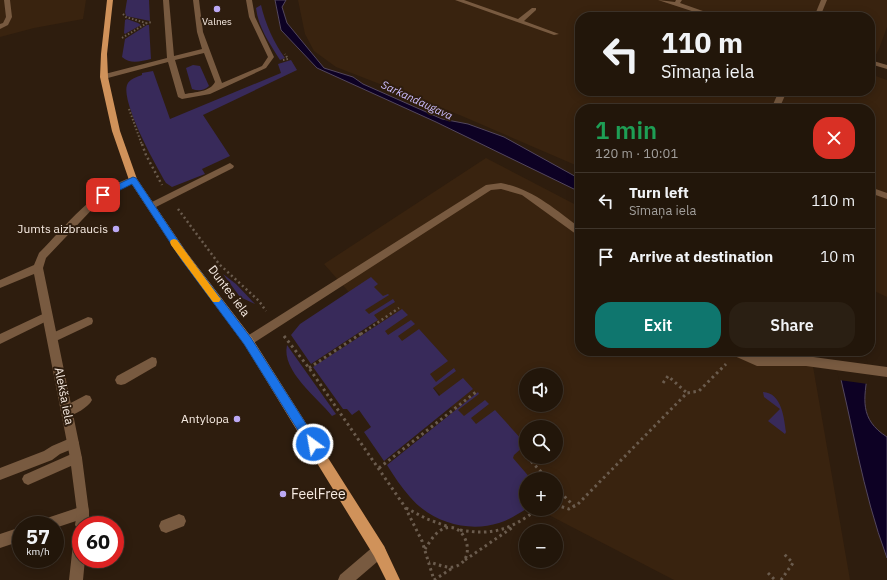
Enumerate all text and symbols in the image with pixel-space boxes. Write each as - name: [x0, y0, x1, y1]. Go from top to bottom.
- marker: Valnes: [212, 4, 222, 14]
- place label: Valnes: [202, 15, 232, 28]
- text: 110 m: [661, 24, 743, 61]
- icon: left: [595, 28, 647, 80]
- text: Sīmaņa iela: [661, 60, 754, 83]
- water label: Sarkandaugava: [379, 77, 455, 123]
- text: 1 min: [595, 114, 657, 146]
- button: close: [813, 117, 855, 159]
- text: 120 m · 10:01: [595, 145, 678, 162]
- pin: [86, 178, 120, 212]
- text: Turn left: [629, 183, 689, 202]
- icon: arrive: [92, 184, 114, 206]
- icon: left: [595, 190, 617, 212]
- text: 110 m: [811, 191, 855, 210]
- text: Sīmaņa iela: [629, 202, 696, 219]
- place label: Jumts aizbraucis: [17, 221, 108, 236]
- marker: Jumts aizbraucis: [111, 224, 121, 234]
- icon: arrive: [595, 246, 617, 268]
- text: Arrive at destination: [629, 247, 773, 266]
- text: 10 m: [820, 247, 855, 266]
- street label: Duntes iela: [205, 262, 254, 320]
- button: Exit: [595, 302, 721, 348]
- button: Share: [729, 302, 855, 348]
- street label: Alekša iela: [52, 366, 78, 426]
- map controls: [519, 368, 563, 568]
- button: sound: [519, 368, 563, 412]
- place label: Antylopa: [181, 411, 230, 426]
- marker: Antylopa: [232, 414, 242, 424]
- button: search: [519, 420, 563, 464]
- position arrow: [292, 423, 334, 465]
- button: +: [519, 472, 563, 516]
- place label: FeelFree: [291, 485, 346, 503]
- marker: FeelFree: [278, 489, 288, 499]
- speed limit sign: 60: [72, 516, 124, 568]
- text: 57: [26, 523, 50, 550]
- button: −: [519, 524, 563, 568]
- text: km/h: [26, 545, 50, 558]

